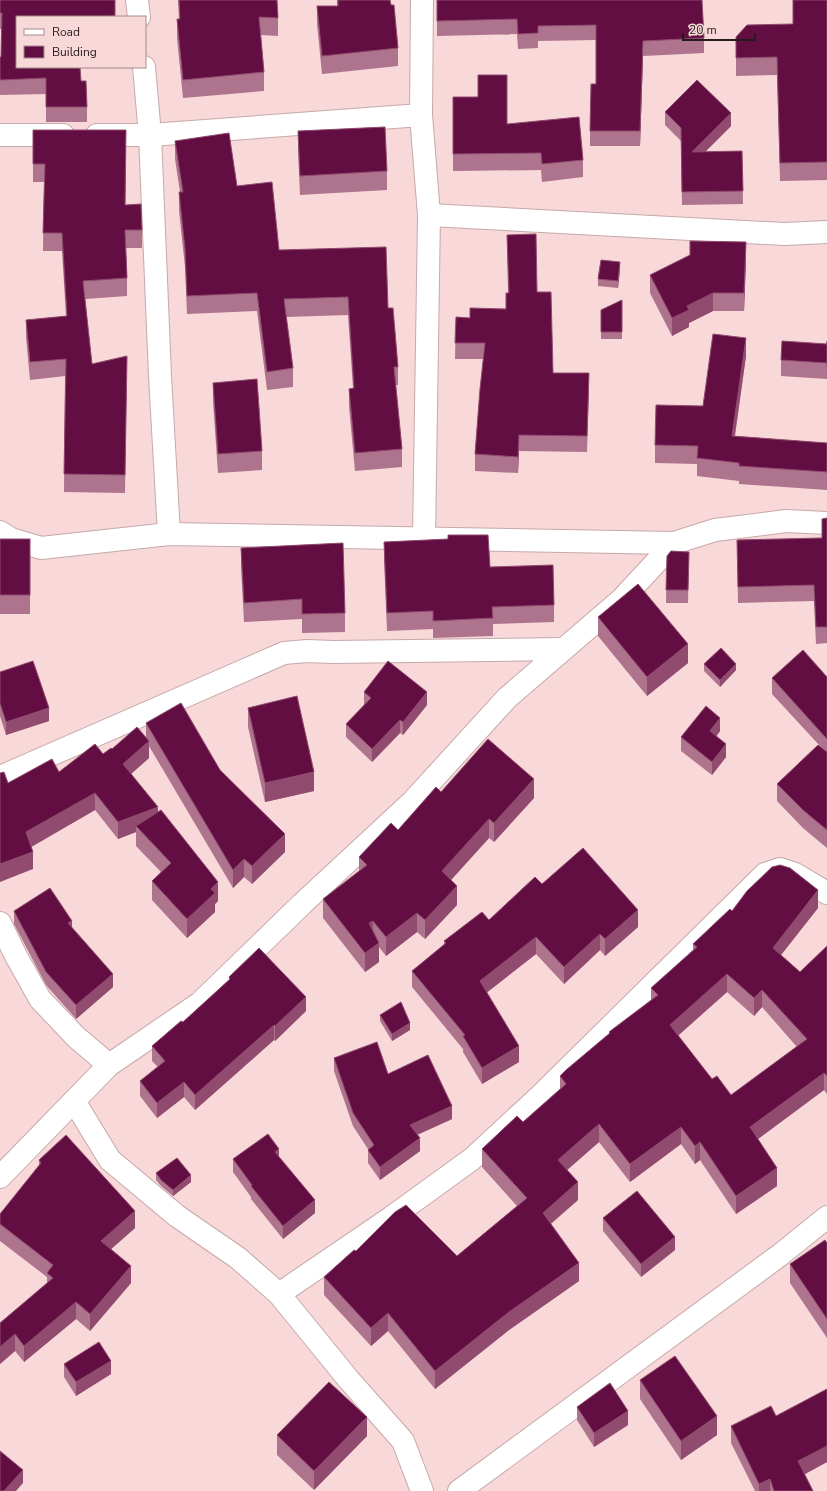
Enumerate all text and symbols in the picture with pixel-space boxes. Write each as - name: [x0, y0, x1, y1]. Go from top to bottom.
- legend: [16, 16, 146, 68]
- scale bar: [683, 16, 755, 42]
- text: 20 m: [689, 22, 717, 38]
- text: Road: [52, 24, 80, 40]
- text: Building: [52, 44, 97, 60]

